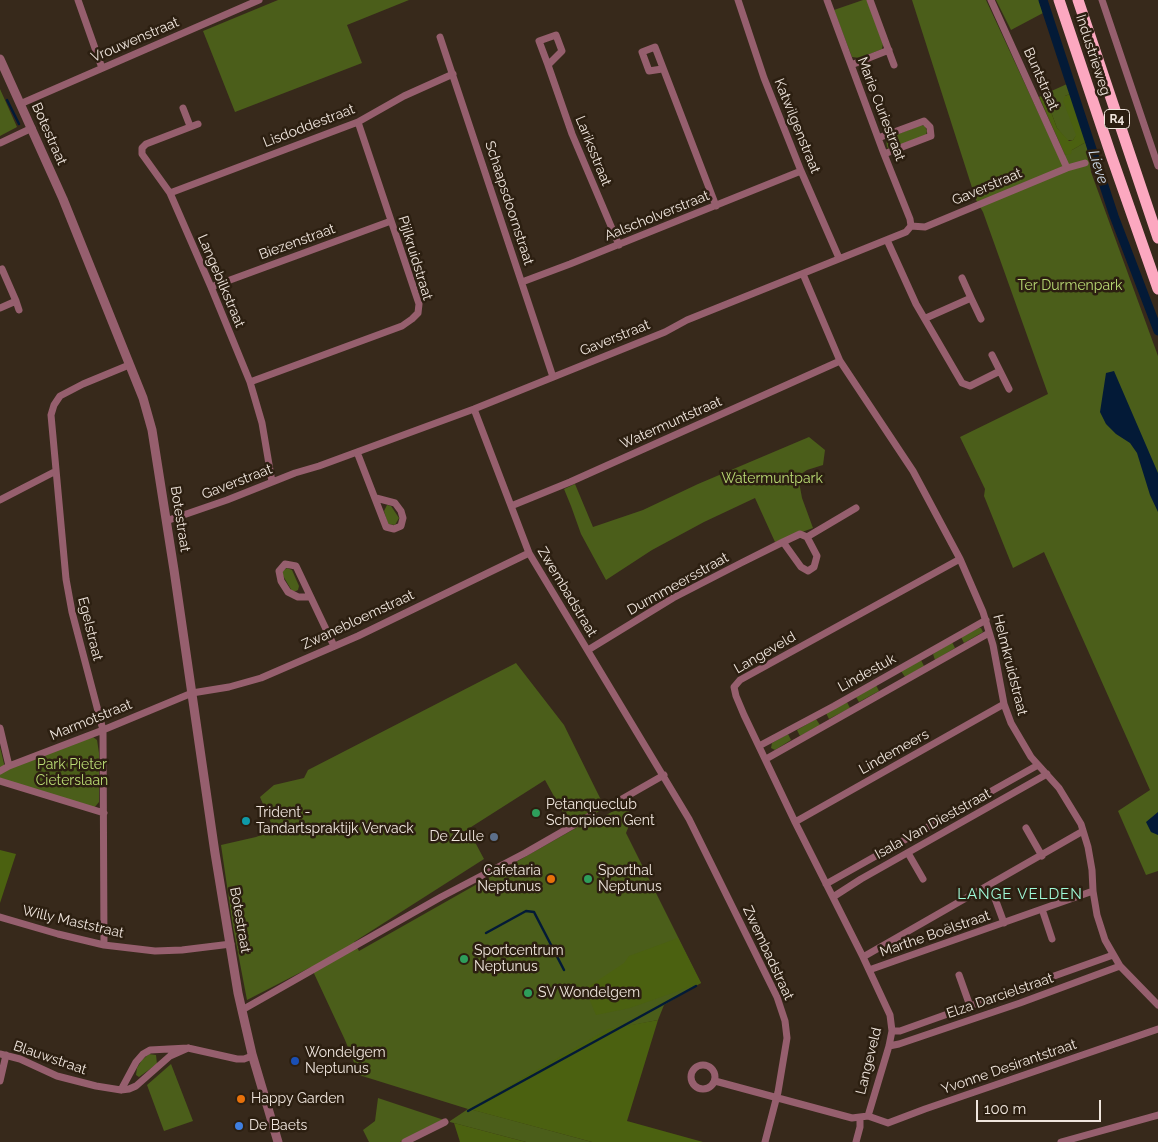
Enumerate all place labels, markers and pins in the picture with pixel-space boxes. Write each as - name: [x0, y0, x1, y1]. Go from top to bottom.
- place label: Petanqueclub Schorpioen Gent: [546, 797, 655, 830]
- place label: Trident - Tandartspraktijk Vervack: [256, 805, 414, 838]
- marker: Petanqueclub Schorpioen Gent: [530, 807, 542, 819]
- marker: Trident - Tandartspraktijk Vervack: [240, 815, 252, 827]
- place label: De Zulle: [429, 829, 484, 845]
- marker: De Zulle: [488, 831, 500, 843]
- place label: Cafetaria Neptunus: [477, 863, 541, 896]
- place label: Sporthal Neptunus: [598, 863, 662, 896]
- marker: Cafetaria Neptunus: [545, 873, 557, 885]
- marker: Sporthal Neptunus: [582, 873, 594, 885]
- place label: Sportcentrum Neptunus: [474, 943, 564, 976]
- marker: Sportcentrum Neptunus: [458, 953, 470, 965]
- place label: SV Wondelgem: [538, 985, 640, 1001]
- marker: SV Wondelgem: [522, 987, 534, 999]
- place label: Wondelgem Neptunus: [305, 1045, 386, 1078]
- marker: Wondelgem Neptunus: [289, 1055, 301, 1067]
- place label: Happy Garden: [251, 1091, 345, 1107]
- marker: Happy Garden: [235, 1093, 247, 1105]
- place label: De Baets: [249, 1118, 307, 1134]
- marker: De Baets: [233, 1120, 245, 1132]

